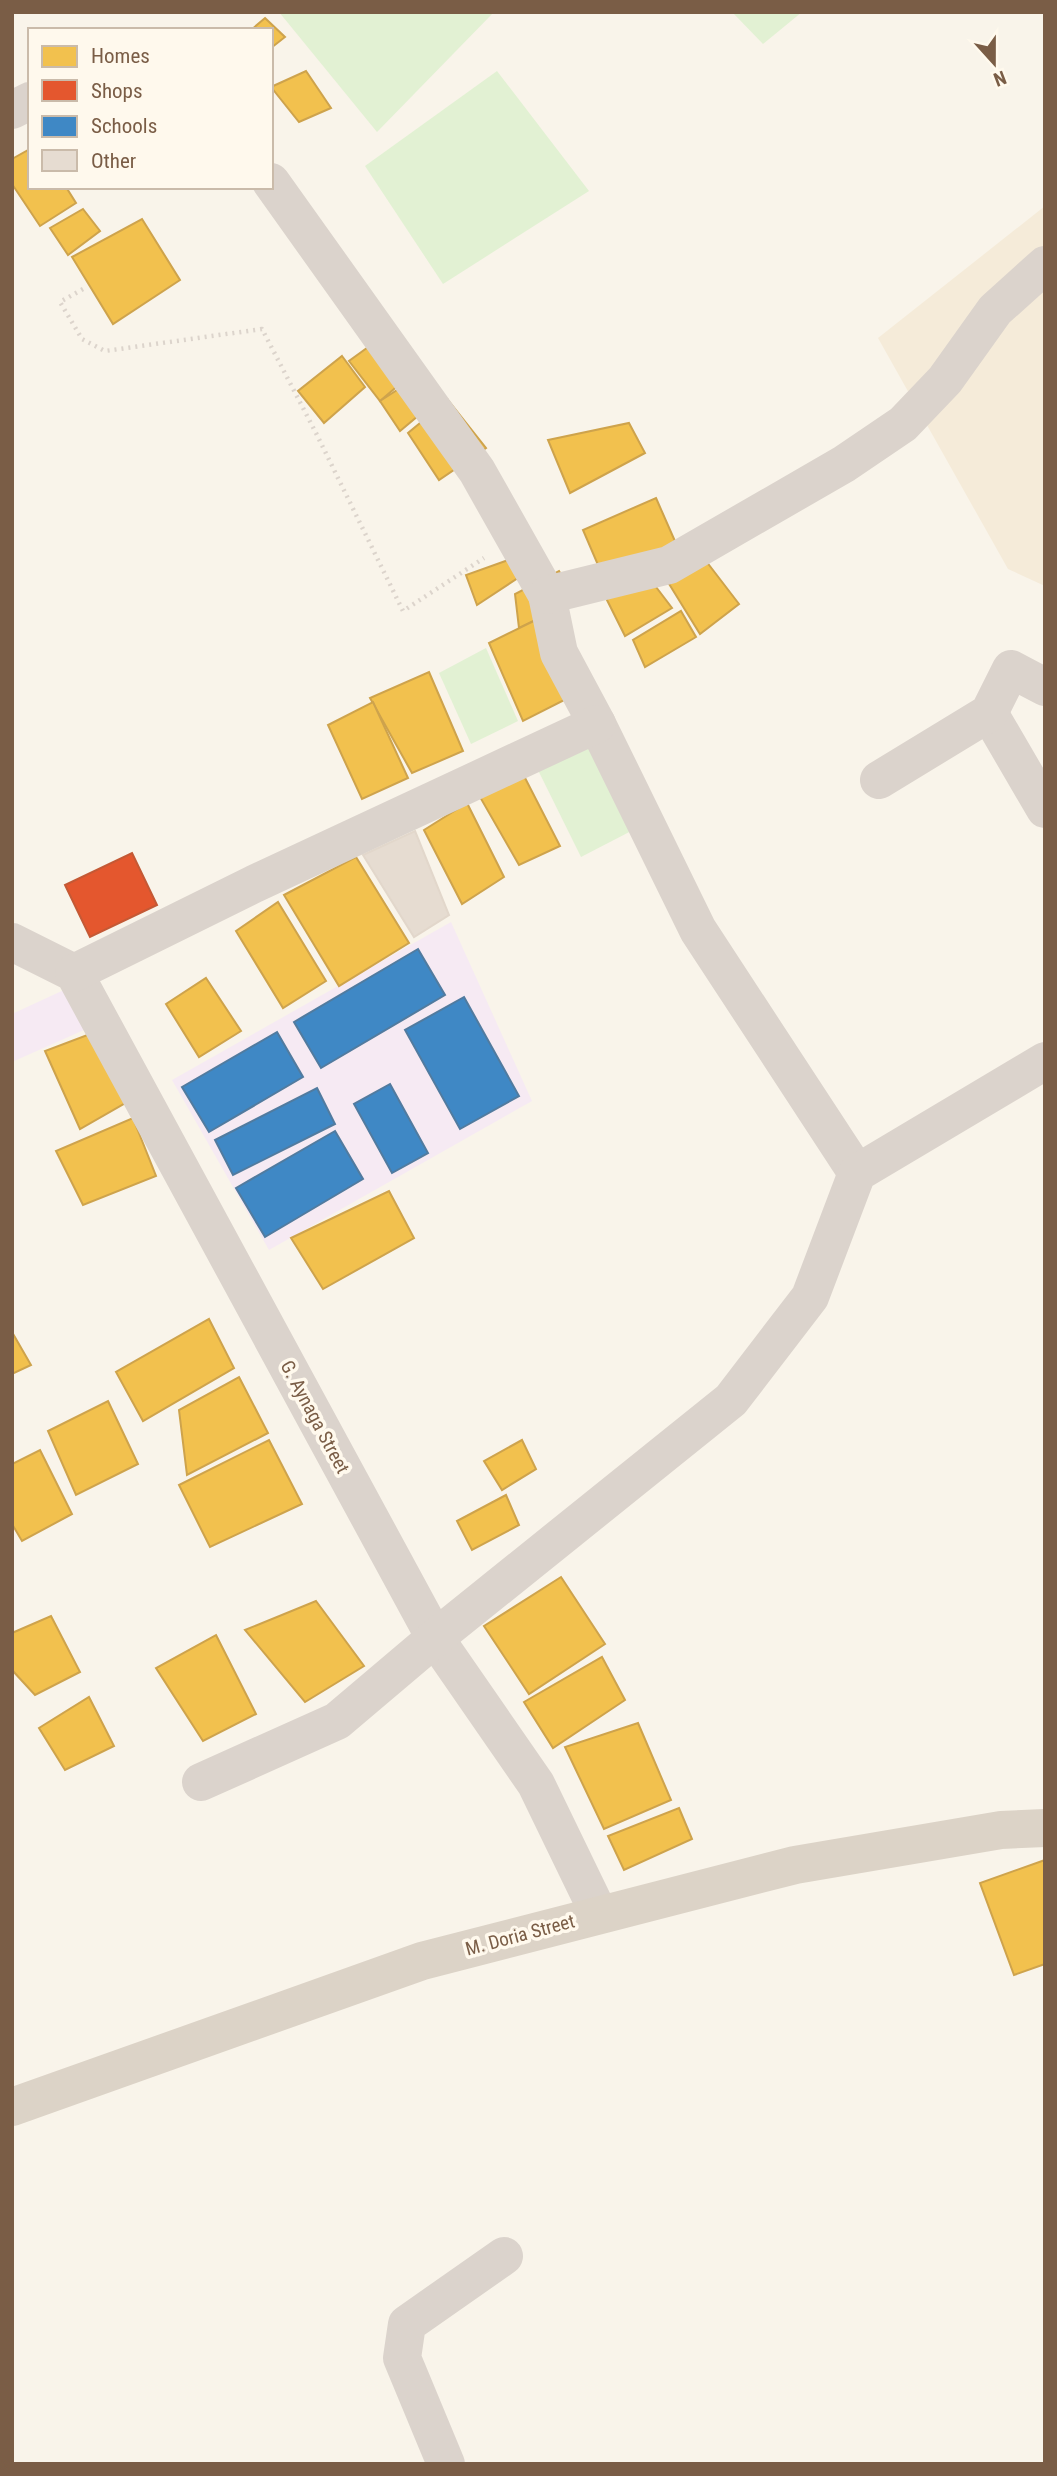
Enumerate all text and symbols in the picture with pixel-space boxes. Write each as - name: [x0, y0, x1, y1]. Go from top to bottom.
- legend: [28, 28, 273, 189]
- north arrow: [959, 28, 1029, 98]
- text: Homes: [91, 44, 150, 68]
- text: N: [990, 66, 1009, 91]
- text: Shops: [91, 79, 143, 103]
- text: Schools: [91, 114, 157, 138]
- text: Other: [91, 149, 136, 173]
- street label: G. Aynaga Street: [276, 1357, 354, 1477]
- street label: M. Doria Street: [463, 1909, 577, 1961]

